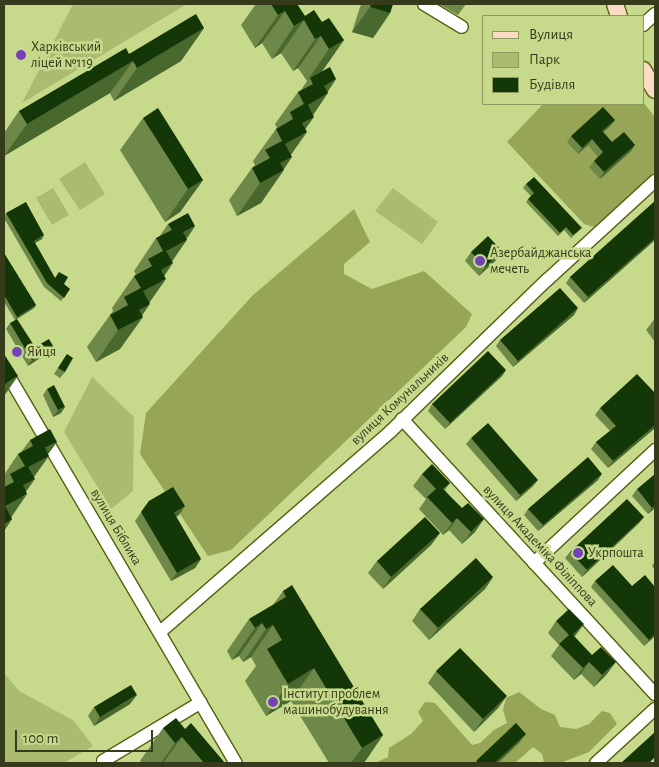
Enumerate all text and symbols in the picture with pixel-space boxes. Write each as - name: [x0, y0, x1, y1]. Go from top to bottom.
- legend: [482, 15, 644, 105]
- text: Вулиця: [529, 27, 573, 42]
- place label: Харківський ліцей №119: [31, 39, 101, 72]
- marker: Харківський ліцей №119: [15, 49, 27, 61]
- text: Парк: [529, 52, 560, 67]
- text: Будівля: [529, 77, 575, 92]
- place label: Азербайджанська мечеть: [490, 245, 591, 278]
- marker: Азербайджанська мечеть: [474, 255, 486, 267]
- place label: Яйця: [27, 344, 56, 360]
- marker: Яйця: [11, 346, 23, 358]
- street label: вулиця Комунальників: [348, 349, 452, 449]
- street label: вулиця Академіка Філіппова: [479, 482, 601, 610]
- street label: вулиця Біблика: [87, 486, 145, 568]
- place label: Укрпошта: [588, 545, 644, 561]
- marker: Укрпошта: [572, 547, 584, 559]
- place label: Інститут проблем машинобудування: [283, 686, 389, 719]
- marker: Інститут проблем машинобудування: [267, 696, 279, 708]
- scale bar: [18, 720, 155, 752]
- text: 100 m: [23, 731, 58, 746]

